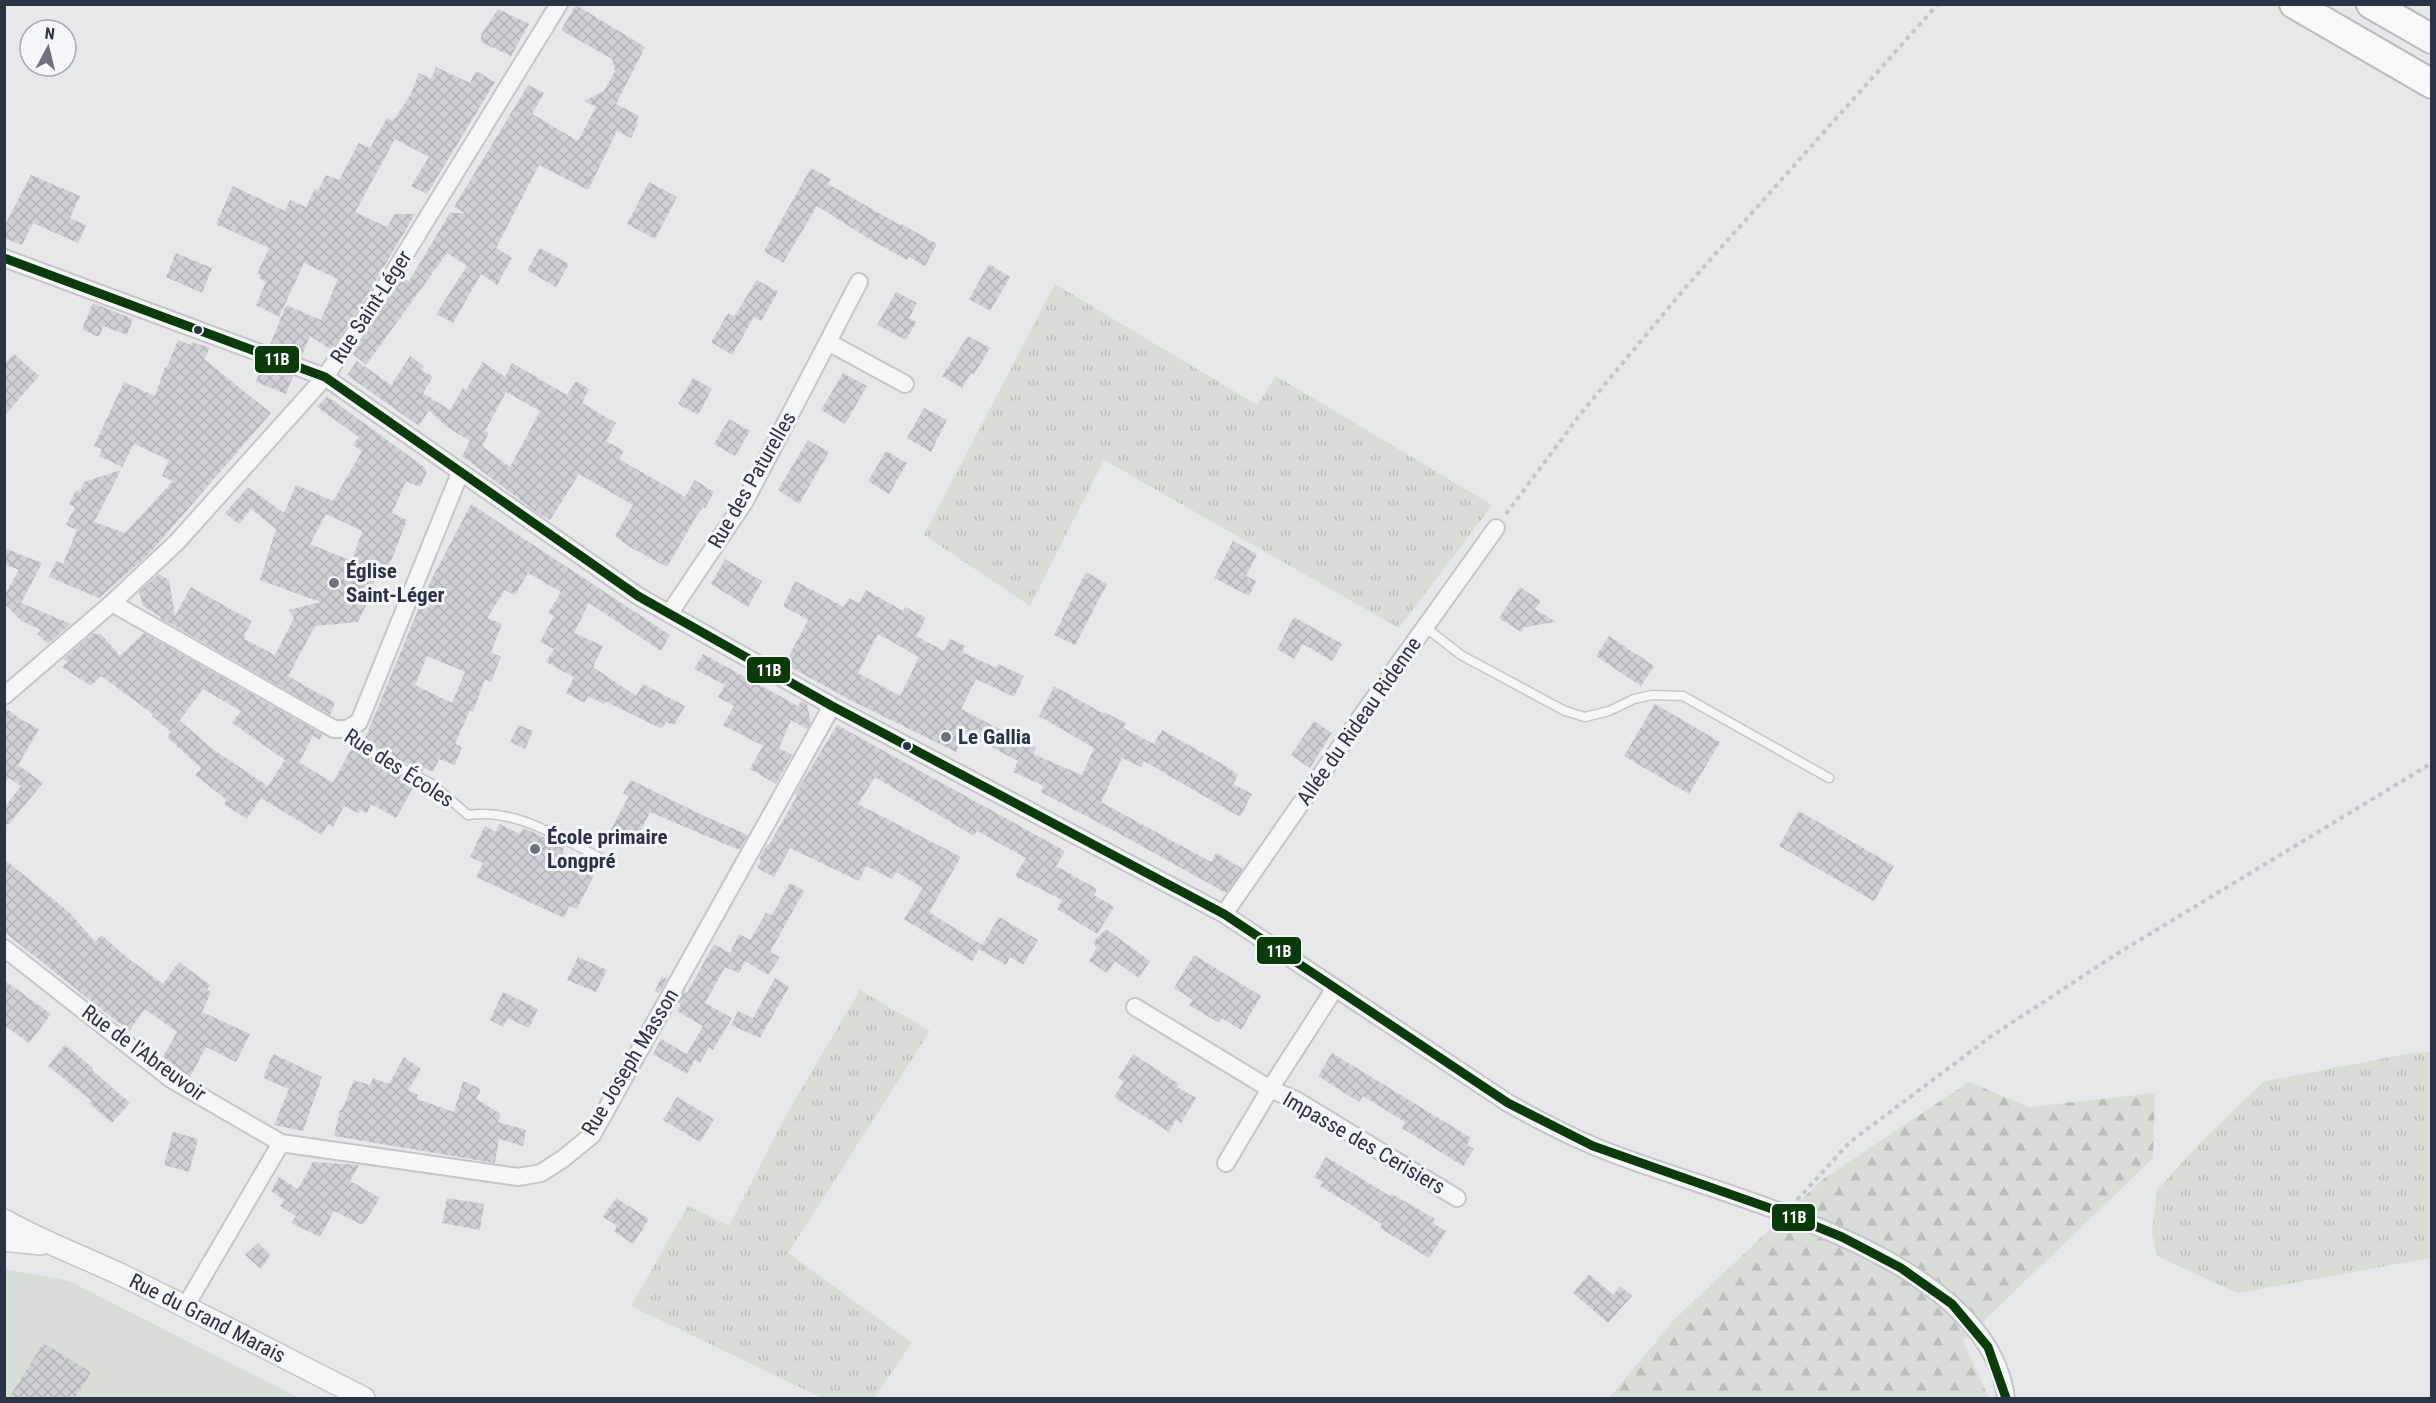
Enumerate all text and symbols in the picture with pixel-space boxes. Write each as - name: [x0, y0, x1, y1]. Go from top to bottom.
- north arrow: [18, 18, 78, 78]
- text: N: [44, 24, 56, 44]
- street label: Rue Saint-Léger: [326, 246, 416, 368]
- unlabelled marker: [192, 324, 204, 336]
- line badge: 11B: [254, 345, 300, 374]
- text: 11B: [264, 350, 290, 369]
- street label: Rue des Paturelles: [703, 407, 801, 553]
- place label: Église Saint-Léger: [346, 559, 445, 607]
- marker: Église Saint-Léger: [327, 576, 341, 590]
- street label: Allée du Rideau Ridenne: [1292, 632, 1426, 810]
- line badge: 11B: [746, 656, 791, 684]
- text: 11B: [756, 661, 782, 680]
- street label: Rue des Écoles: [340, 724, 458, 812]
- place label: Le Gallia: [958, 725, 1031, 749]
- marker: Le Gallia: [939, 730, 953, 744]
- unlabelled marker: [901, 740, 913, 752]
- place label: École primaire Longpré: [547, 825, 668, 873]
- marker: École primaire Longpré: [528, 842, 542, 856]
- line badge: 11B: [1256, 936, 1302, 965]
- text: 11B: [1266, 942, 1292, 961]
- street label: Rue Joseph Masson: [577, 984, 683, 1140]
- street label: Rue de l'Abreuvoir: [77, 1000, 211, 1106]
- street label: Impasse des Cerisiers: [1279, 1087, 1449, 1199]
- line badge: 11B: [1771, 1203, 1816, 1232]
- text: 11B: [1781, 1208, 1807, 1227]
- street label: Rue du Grand Marais: [126, 1269, 289, 1368]

